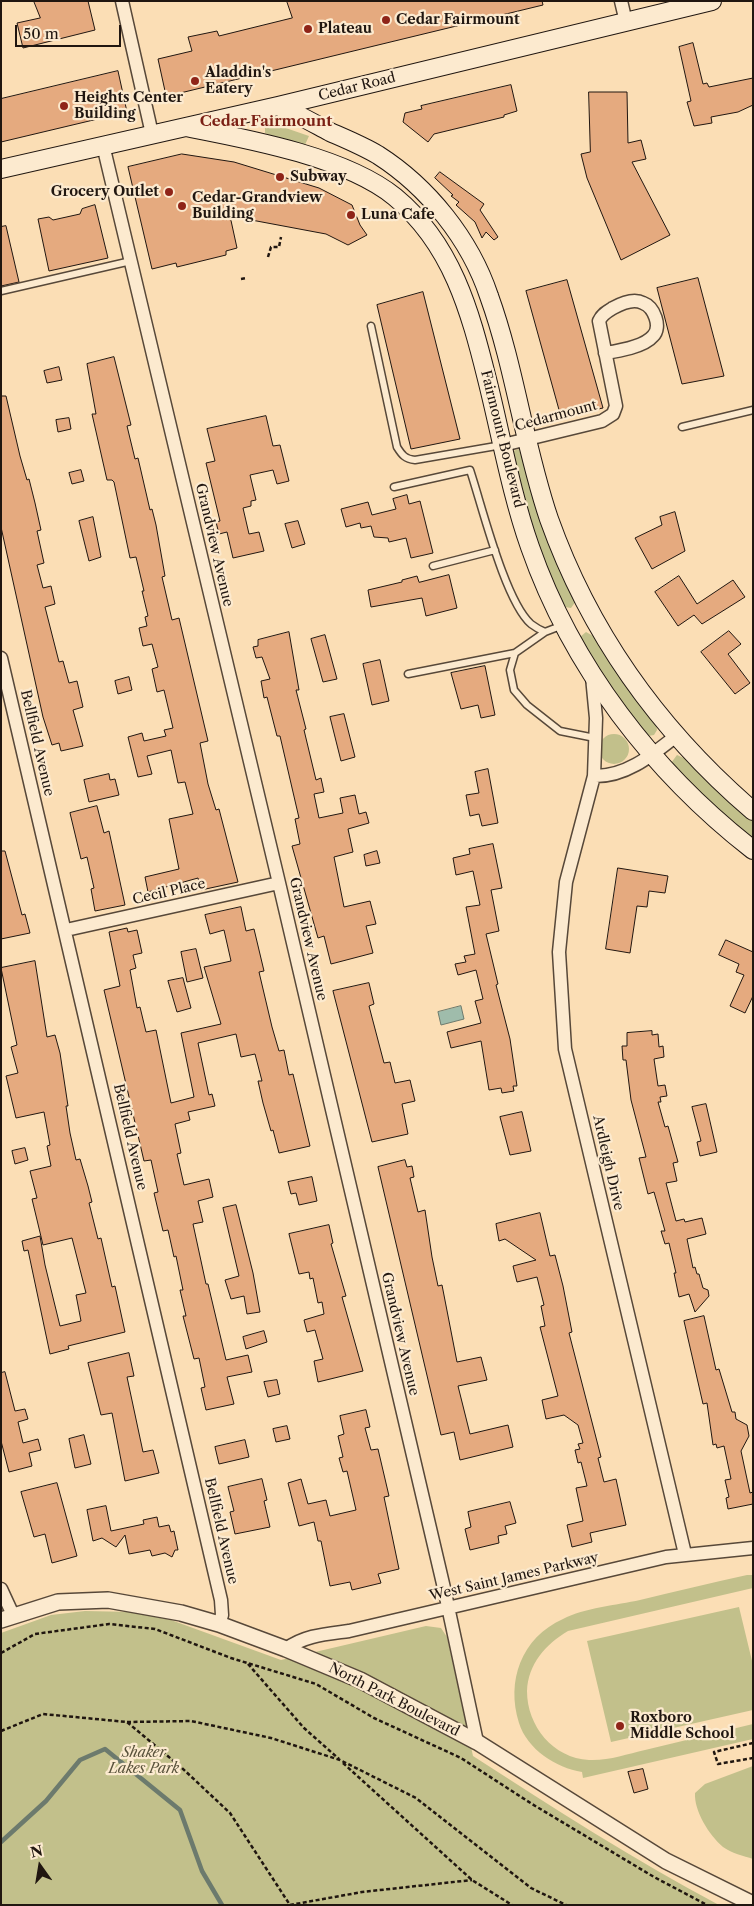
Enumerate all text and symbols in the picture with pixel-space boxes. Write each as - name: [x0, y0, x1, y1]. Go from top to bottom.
- place label: Cedar Fairmount: [396, 12, 520, 28]
- marker: Cedar Fairmount: [380, 14, 392, 26]
- scale bar: [18, 15, 124, 47]
- place label: Plateau: [318, 21, 372, 37]
- marker: Plateau: [302, 23, 314, 35]
- text: 50 m: [23, 24, 59, 43]
- place label: Aladdin's Eatery: [205, 65, 271, 98]
- street label: Cedar Road: [317, 69, 397, 105]
- marker: Aladdin's Eatery: [189, 75, 201, 87]
- place label: Heights Center Building: [74, 90, 183, 122]
- marker: Heights Center Building: [58, 100, 70, 112]
- district label: Cedar Fairmount: [200, 113, 332, 131]
- place label: Subway: [290, 169, 347, 185]
- marker: Subway: [274, 171, 286, 183]
- place label: Grocery Outlet: [51, 184, 159, 200]
- marker: Grocery Outlet: [163, 186, 175, 198]
- place label: Cedar-Grandview Building: [192, 190, 322, 222]
- marker: Cedar-Grandview Building: [176, 200, 188, 212]
- place label: Luna Cafe: [361, 207, 435, 223]
- marker: Luna Cafe: [345, 209, 357, 221]
- street label: Fairmount Boulevard: [477, 368, 527, 510]
- street label: Cedarmount: [513, 397, 599, 435]
- street label: Grandview Avenue: [192, 482, 236, 608]
- street label: Bellfield Avenue: [17, 688, 57, 798]
- street label: Cecil Place: [131, 875, 207, 909]
- street label: Grandview Avenue: [286, 876, 330, 1002]
- street label: Bellfield Avenue: [110, 1082, 150, 1192]
- street label: Ardleigh Drive: [589, 1114, 627, 1212]
- street label: Grandview Avenue: [378, 1271, 422, 1397]
- street label: Bellfield Avenue: [201, 1476, 241, 1586]
- street label: West Saint James Parkway: [428, 1549, 600, 1605]
- street label: North Park Boulevard: [326, 1660, 462, 1740]
- place label: Roxboro Middle School: [630, 1710, 734, 1742]
- marker: Roxboro Middle School: [614, 1720, 626, 1732]
- park label: Shaker Lakes Park: [109, 1745, 179, 1778]
- north arrow: [15, 1841, 65, 1891]
- text: N: [29, 1841, 45, 1862]

